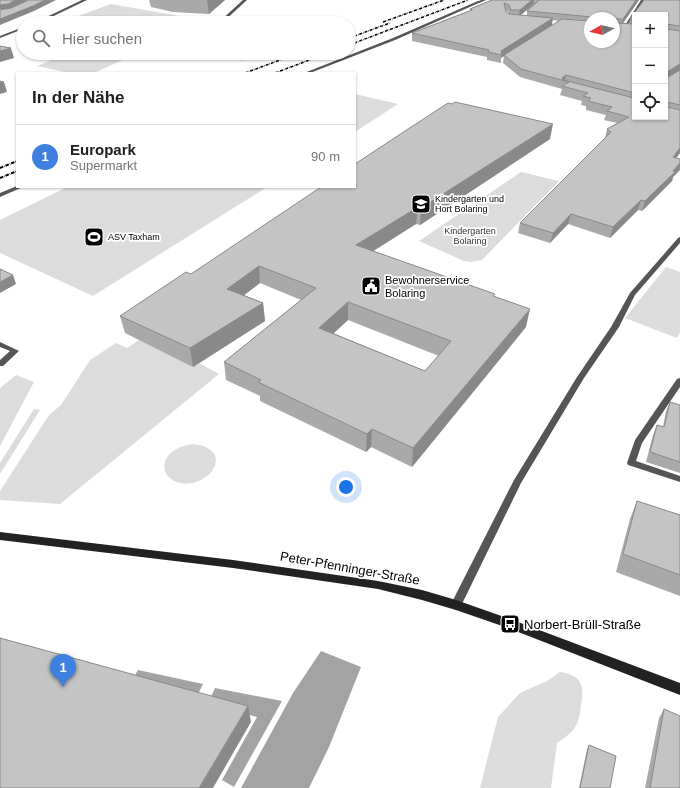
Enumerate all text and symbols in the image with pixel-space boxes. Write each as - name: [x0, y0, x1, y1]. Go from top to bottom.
- north arrow: [584, 12, 620, 48]
- map controls: [632, 12, 668, 120]
- button: +: [632, 12, 668, 48]
- search box: [16, 16, 356, 60]
- icon: search: [30, 27, 52, 49]
- text: Hier suchen: [62, 30, 142, 47]
- button: −: [632, 48, 668, 84]
- button: locate: [632, 84, 668, 120]
- text: In der Nähe: [32, 88, 125, 107]
- text: Europark: [70, 141, 136, 158]
- text: 1: [41, 149, 49, 164]
- text: 90 m: [311, 149, 340, 164]
- text: Supermarkt: [70, 158, 137, 173]
- school or university icon: Kindergarten und Hort Bolaring: [410, 193, 432, 215]
- place label: Kindergarten und Hort Bolaring: [435, 194, 504, 214]
- sports icon: ASV Taxham: [83, 226, 105, 248]
- park label: Kindergarten Bolaring: [444, 226, 496, 246]
- place label: ASV Taxham: [108, 232, 160, 242]
- place label: Bewohnerservice Bolaring: [385, 274, 469, 299]
- public building icon: Bewohnerservice Bolaring: [360, 275, 382, 297]
- your location: [336, 477, 356, 497]
- street label: Peter-Pfenninger-Straße: [279, 548, 421, 588]
- bus stop icon: Norbert-Brüll-Straße: [499, 613, 521, 635]
- place label: Norbert-Brüll-Straße: [524, 617, 641, 632]
- pin: 1: [50, 654, 76, 687]

